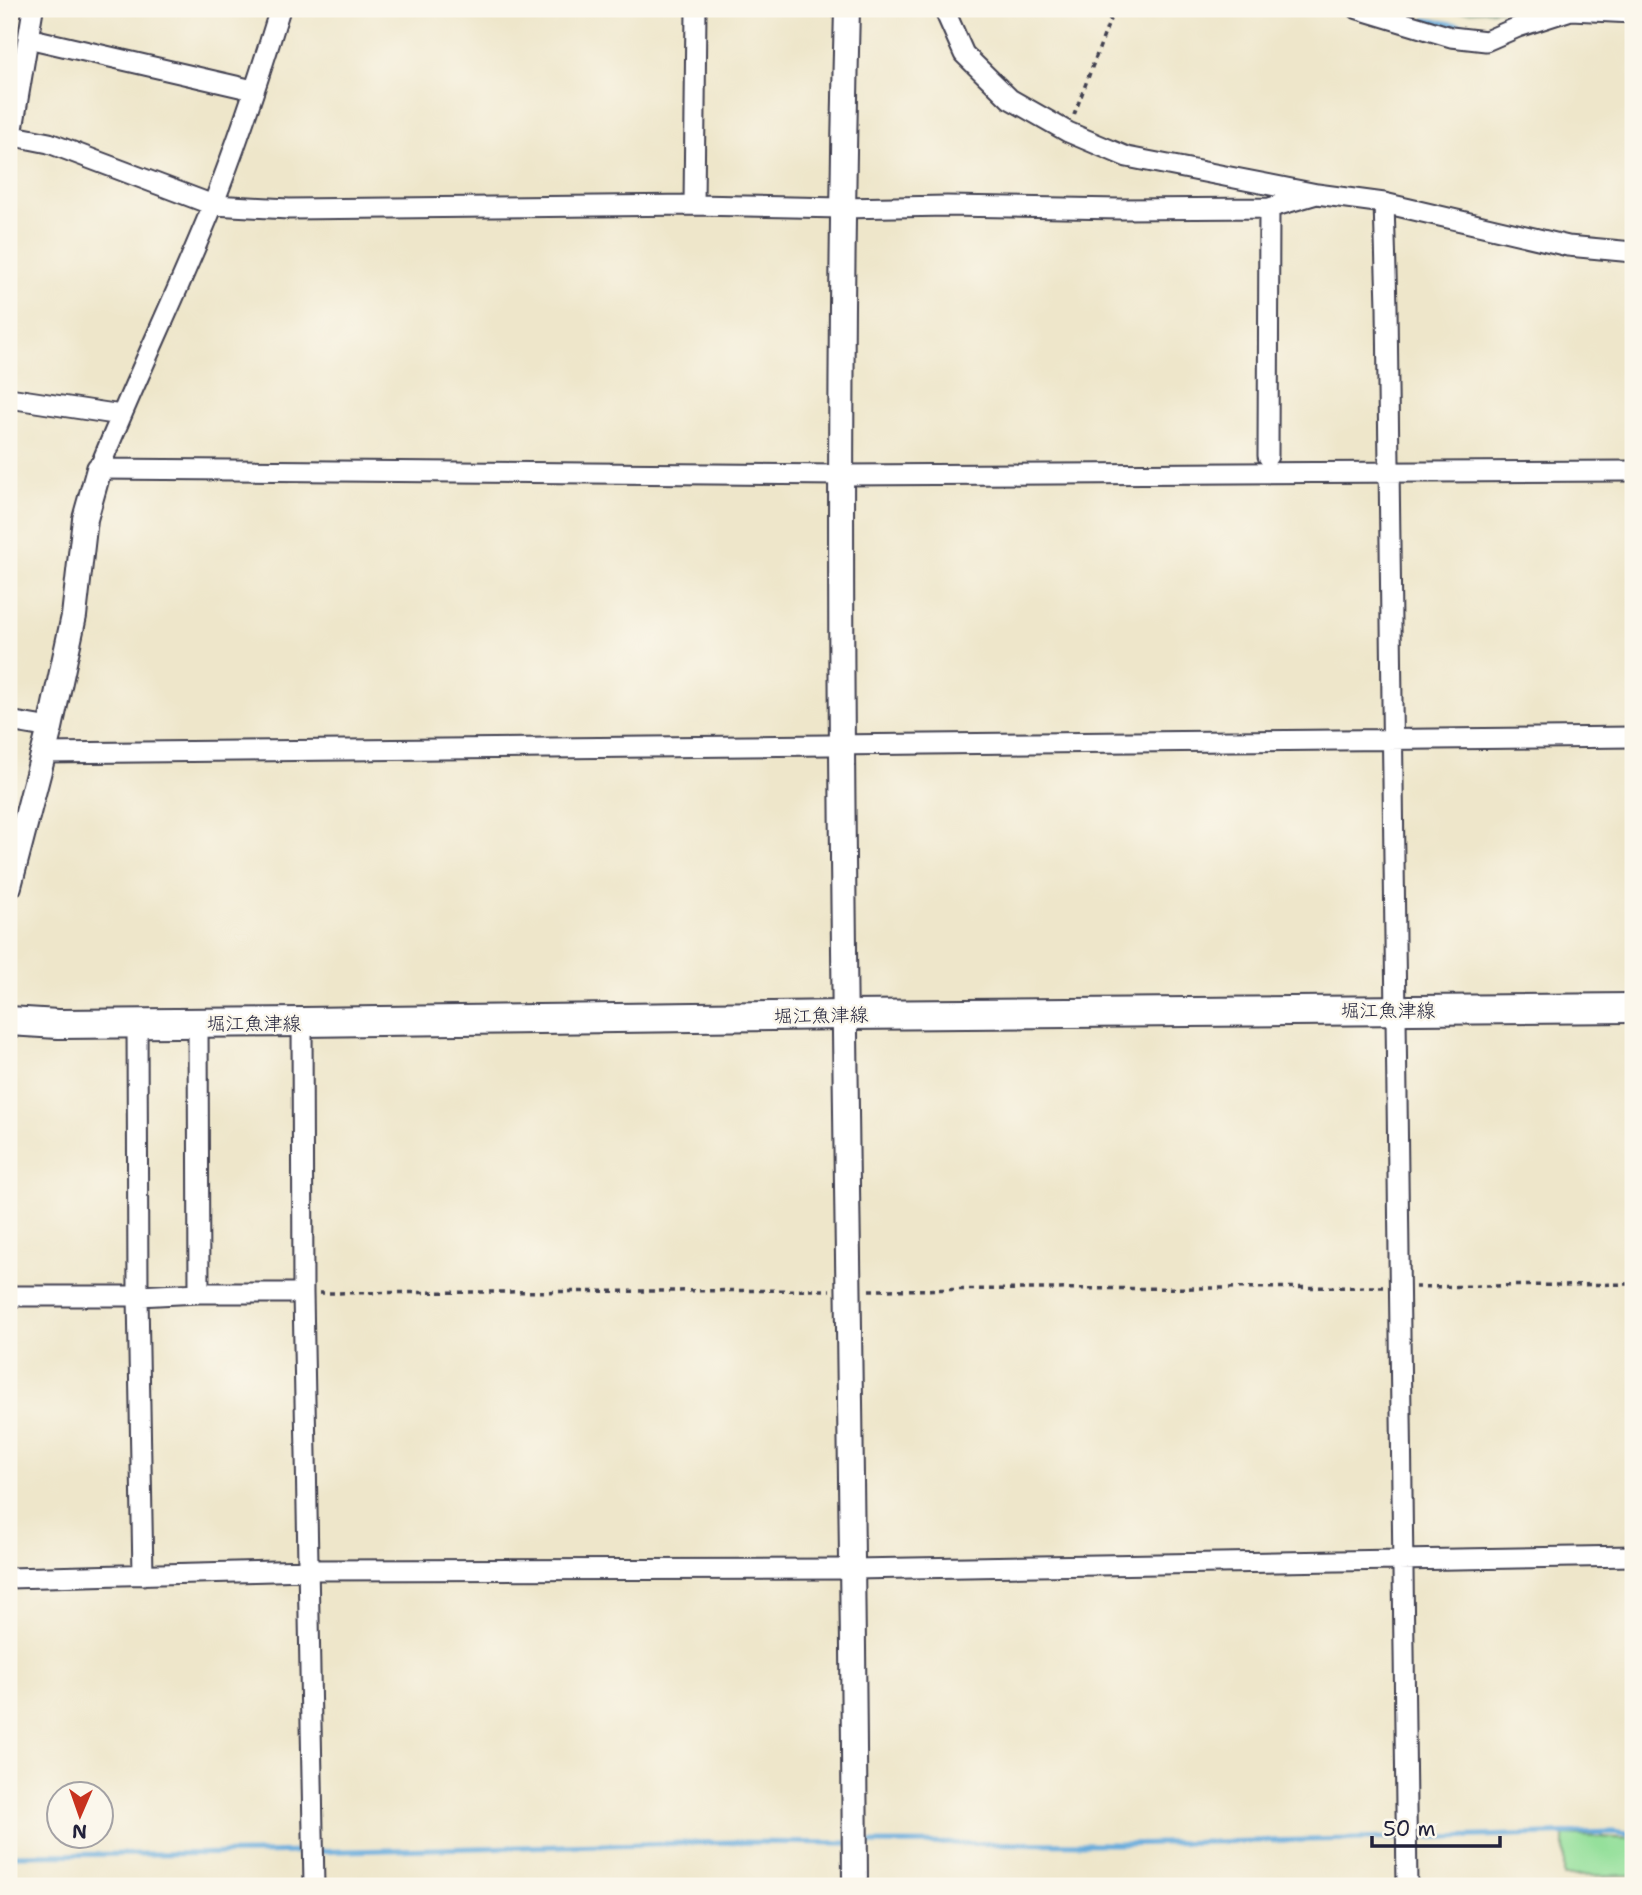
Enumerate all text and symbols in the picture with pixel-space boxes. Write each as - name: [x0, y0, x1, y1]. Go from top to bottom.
- street label: 堀江魚津線: [1340, 998, 1436, 1023]
- street label: 堀江魚津線: [773, 1002, 869, 1029]
- street label: 堀江魚津線: [206, 1011, 302, 1036]
- north arrow: [46, 1780, 116, 1850]
- scale bar: [1372, 1804, 1500, 1848]
- text: 50 m: [1383, 1815, 1436, 1843]
- text: N: [71, 1819, 87, 1844]

